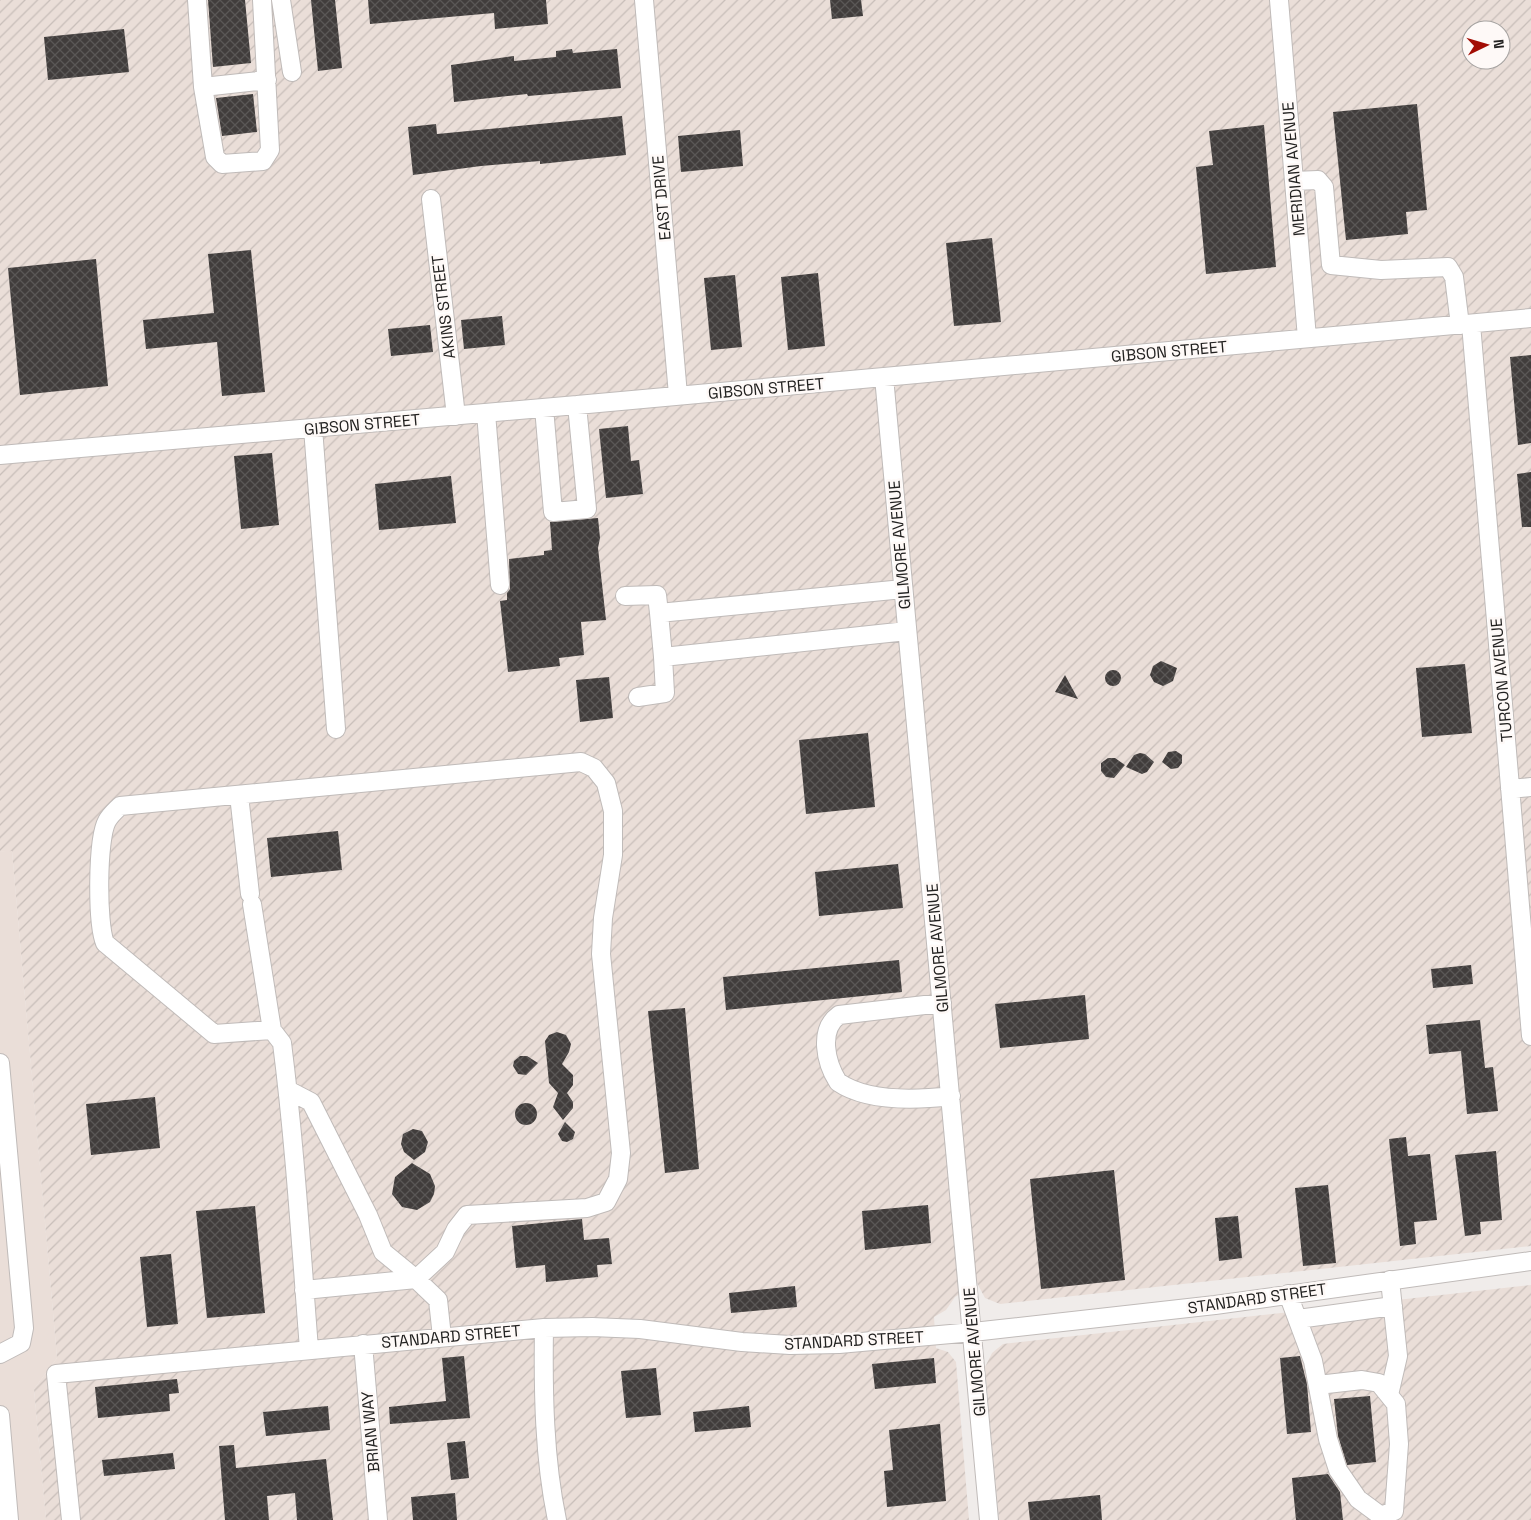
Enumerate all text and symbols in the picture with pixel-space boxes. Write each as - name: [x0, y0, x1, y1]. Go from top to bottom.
- north arrow: [1461, 20, 1511, 70]
- text: N: [1490, 38, 1508, 49]
- street label: MERIDIAN AVENUE: [1277, 101, 1310, 237]
- street label: EAST DRIVE: [647, 155, 676, 241]
- street label: AKINS STREET: [427, 254, 460, 360]
- street label: GIBSON STREET: [1110, 336, 1228, 367]
- street label: GIBSON STREET: [707, 373, 825, 404]
- street label: GIBSON STREET: [303, 409, 421, 440]
- street label: GILMORE AVENUE: [883, 480, 916, 610]
- street label: TURCON AVENUE: [1486, 617, 1517, 743]
- street label: GILMORE AVENUE: [921, 883, 954, 1013]
- street label: STANDARD STREET: [1186, 1278, 1328, 1319]
- street label: GILMORE AVENUE: [958, 1287, 991, 1417]
- street label: STANDARD STREET: [380, 1320, 522, 1353]
- street label: STANDARD STREET: [784, 1326, 924, 1355]
- street label: BRIAN WAY: [356, 1390, 385, 1473]

